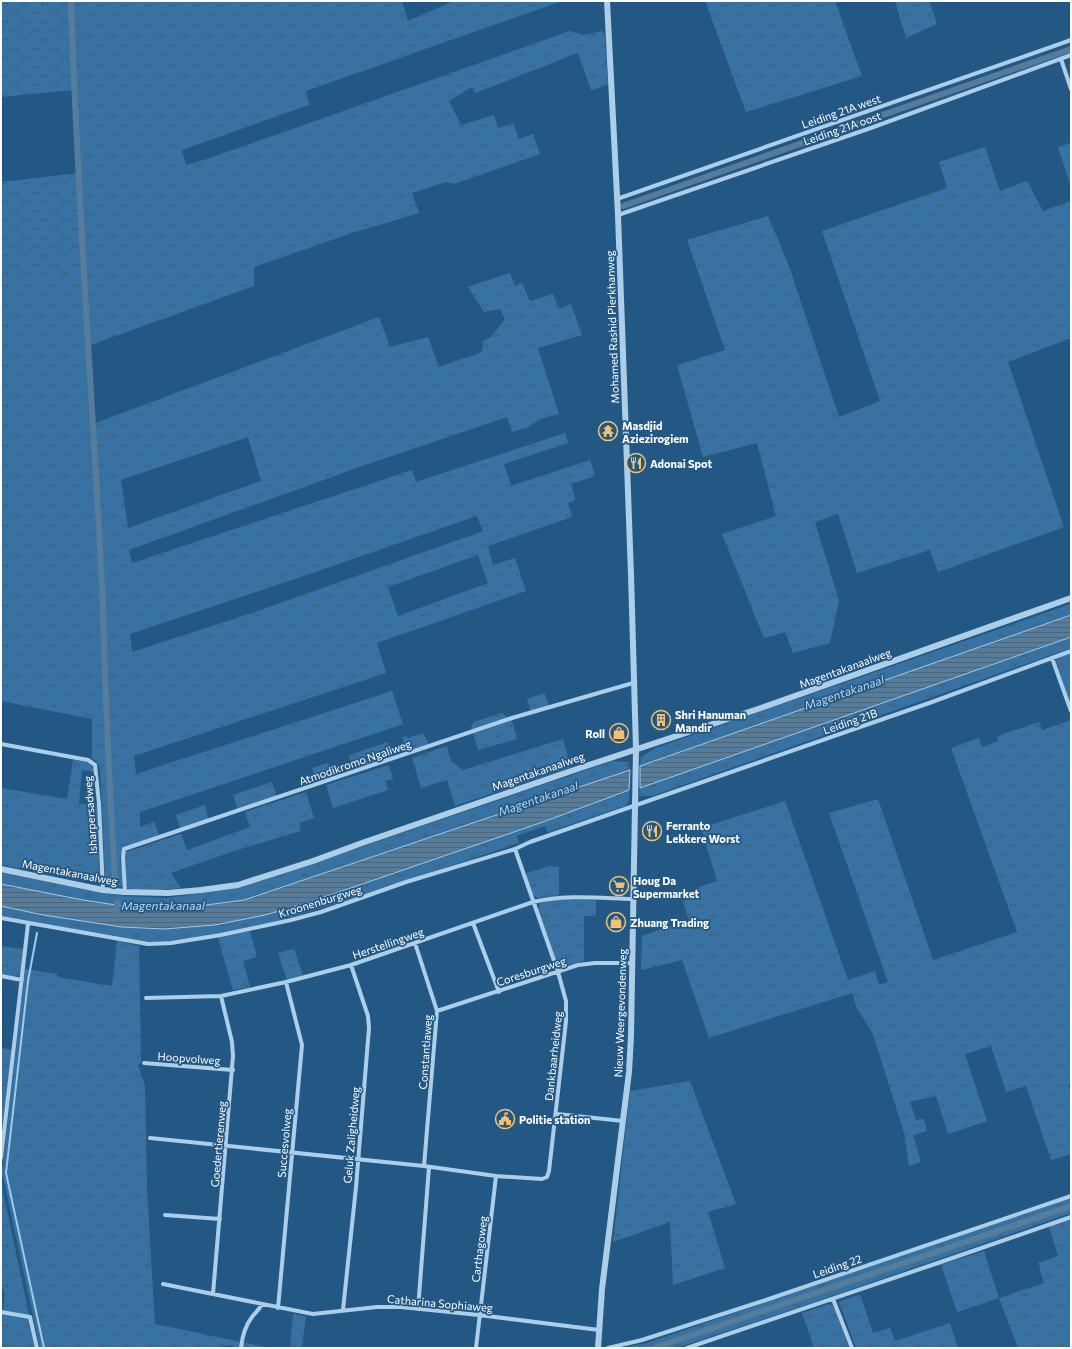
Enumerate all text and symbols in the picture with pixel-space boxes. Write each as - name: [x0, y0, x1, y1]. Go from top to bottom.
- street label: Leiding 21A west: [800, 91, 883, 131]
- street label: Leiding 21A oost: [801, 108, 883, 147]
- street label: Mohamed Rashid Pierkhanweg: [603, 250, 621, 404]
- place label: Masdjid Aziezirogiem: [622, 419, 689, 445]
- temple icon: Masdjid Aziezirogiem: [597, 420, 619, 442]
- restaurant icon: Adonai Spot: [625, 452, 647, 474]
- place label: Adonai Spot: [650, 457, 713, 470]
- street label: Magentakanaalweg: [797, 645, 893, 691]
- water label: Magentakanaal: [802, 672, 886, 712]
- street label: Leiding 21B: [821, 706, 879, 736]
- place label: Shri Hanuman Mandir: [675, 708, 746, 734]
- building icon: Shri Hanuman Mandir: [650, 709, 672, 731]
- shop icon: Roll: [608, 722, 630, 744]
- place label: Roll: [585, 727, 605, 740]
- street label: Atmodikromo Ngaliweg: [297, 737, 413, 787]
- street label: Magentakanaalweg: [490, 749, 586, 793]
- street label: Isharpersadweg: [81, 775, 99, 855]
- water label: Magentakanaal: [496, 777, 581, 818]
- place label: Ferranto Lekkere Worst: [666, 819, 740, 845]
- restaurant icon: Ferranto Lekkere Worst: [641, 820, 663, 842]
- street label: Magentakanaalweg: [21, 856, 119, 888]
- place label: Houg Da Supermarket: [633, 874, 699, 900]
- supermarket icon: Houg Da Supermarket: [608, 875, 630, 897]
- street label: Kroonenburgweg: [277, 882, 363, 920]
- water label: Magentakanaal: [121, 898, 206, 912]
- shop icon: Zhuang Trading: [605, 911, 627, 933]
- place label: Zhuang Trading: [630, 916, 709, 929]
- street label: Herstellingweg: [351, 925, 425, 961]
- street label: Nieuw Weergevondenweg: [611, 948, 629, 1078]
- street label: Coresburgweg: [495, 954, 568, 988]
- street label: Dankbaarheidweg: [542, 1010, 564, 1102]
- street label: Constantiaweg: [416, 1014, 434, 1090]
- street label: Hoopvolweg: [157, 1049, 221, 1067]
- street label: Geluk Zaligheidweg: [340, 1086, 362, 1184]
- street label: Goedertierenweg: [208, 1100, 228, 1188]
- street label: Succesvolweg: [275, 1108, 294, 1178]
- public building icon: Politie station: [494, 1108, 516, 1130]
- place label: Politie station: [519, 1113, 590, 1126]
- street label: Carthagoweg: [468, 1215, 490, 1283]
- street label: Leiding 22: [811, 1252, 863, 1280]
- street label: Catharina Sophiaweg: [387, 1292, 493, 1314]

